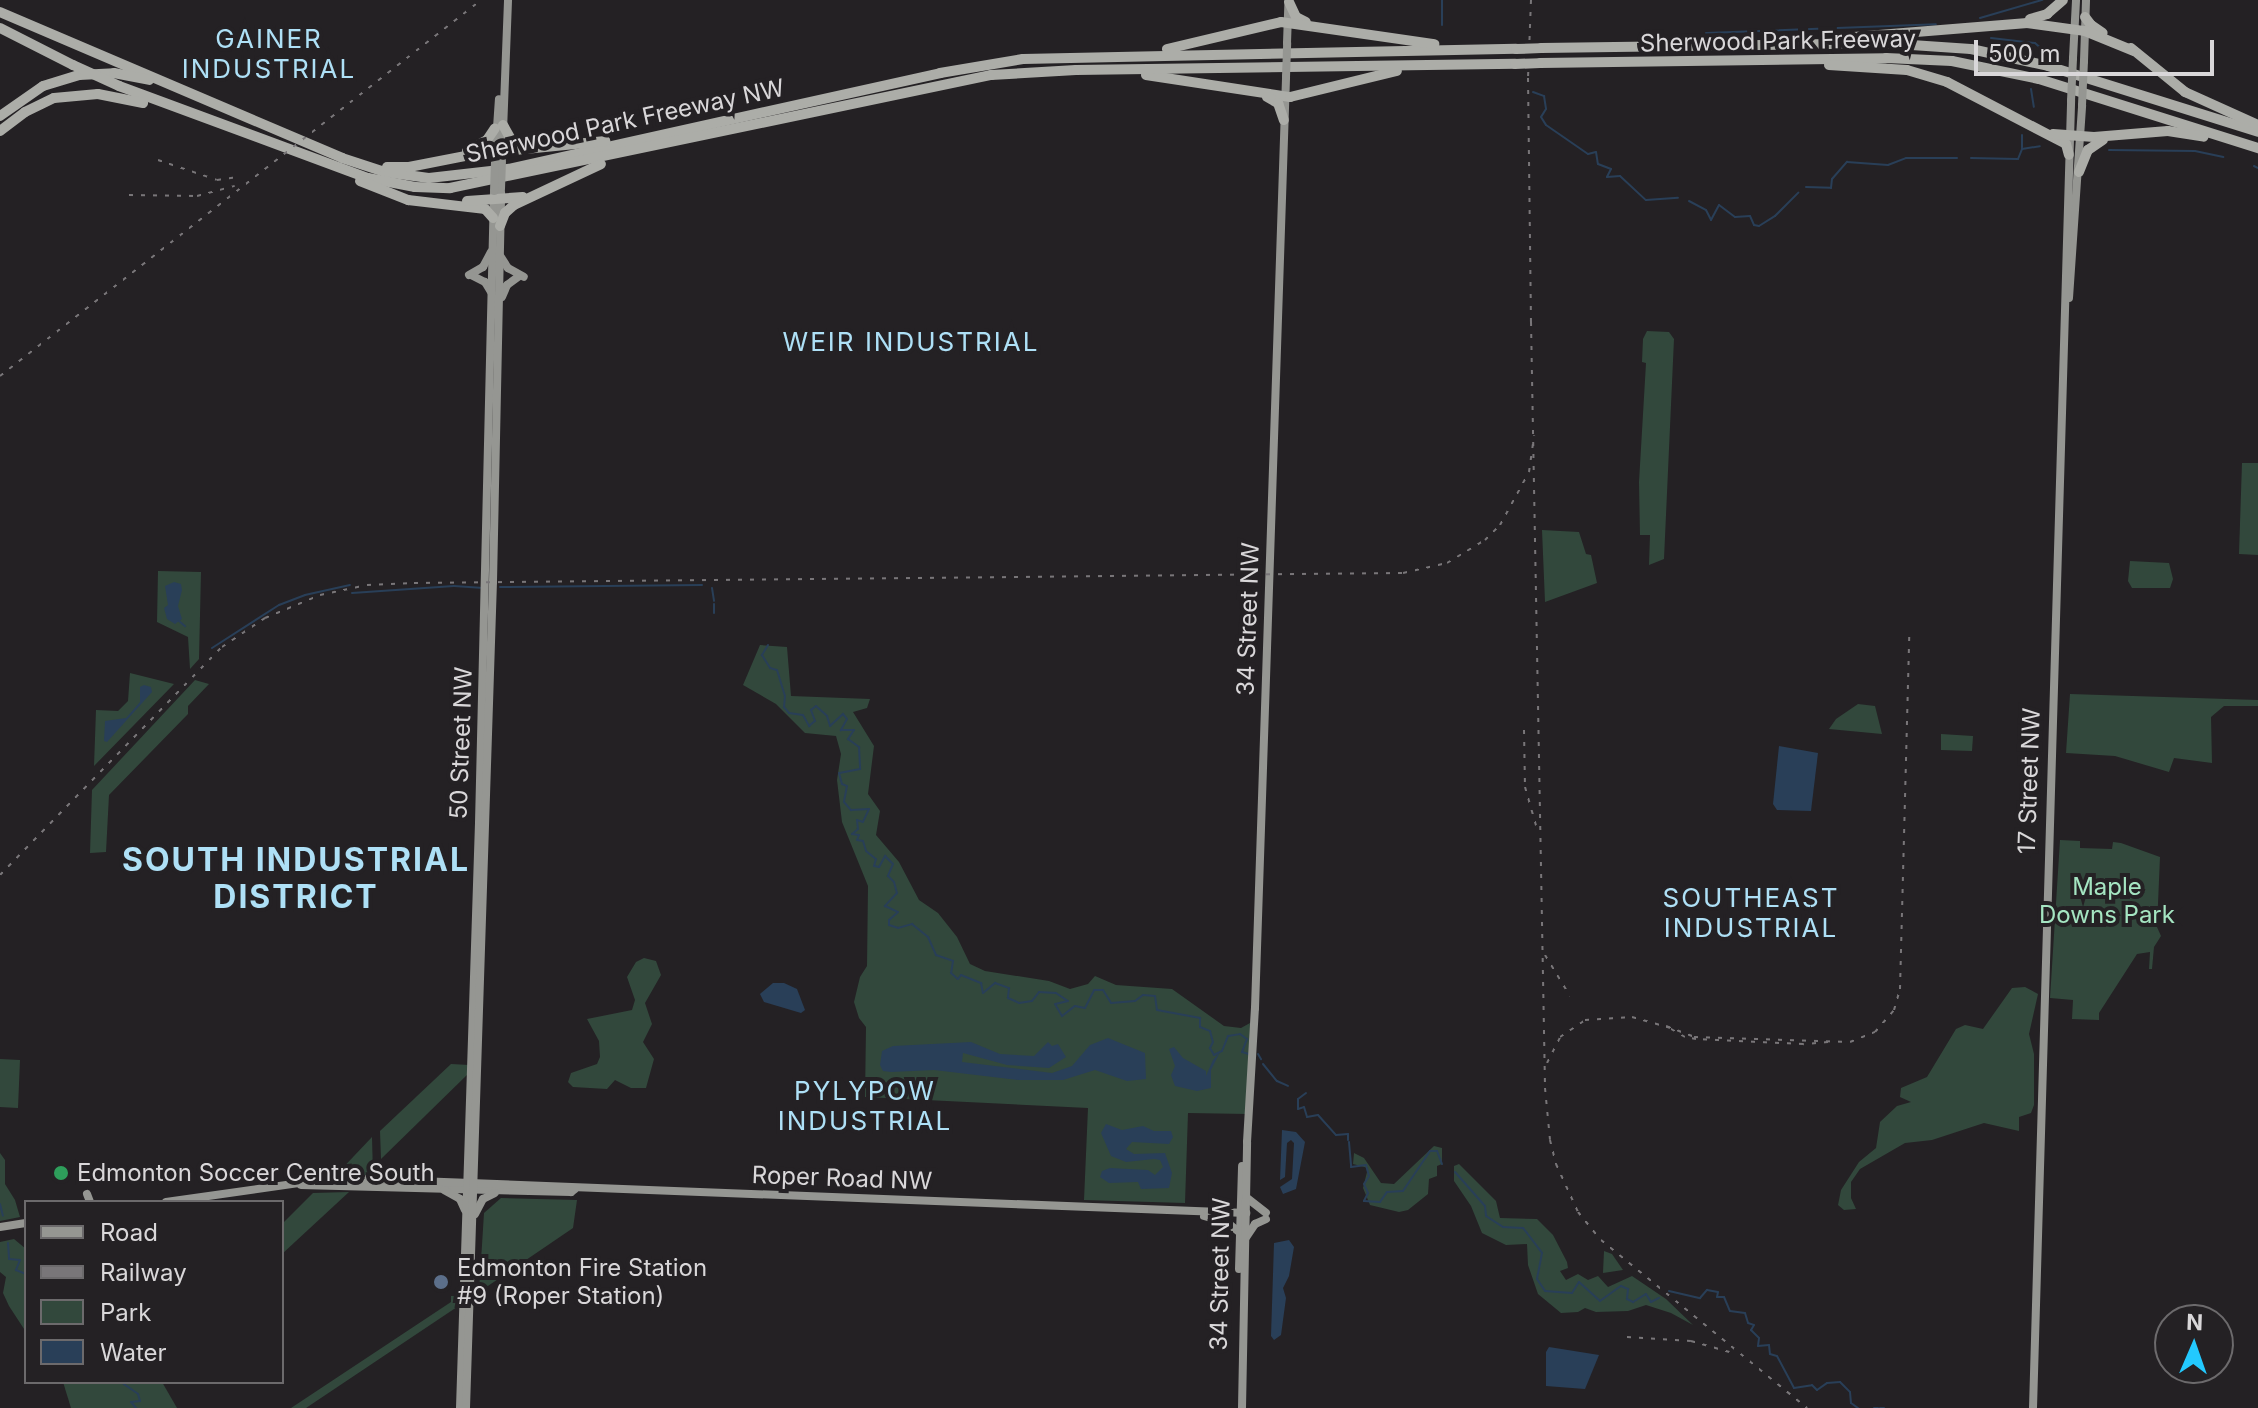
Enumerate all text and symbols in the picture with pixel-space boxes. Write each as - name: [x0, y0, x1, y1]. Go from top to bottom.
- district label: GAINER INDUSTRIAL: [182, 23, 356, 84]
- street label: Sherwood Park Freeway: [1640, 24, 1916, 58]
- scale bar: [1978, 24, 2218, 74]
- text: 500 m: [1988, 39, 2061, 68]
- street label: Sherwood Park Freeway NW: [463, 73, 787, 169]
- district label: WEIR INDUSTRIAL: [783, 326, 1039, 358]
- street label: 34 Street NW: [1231, 542, 1265, 696]
- street label: 50 Street NW: [444, 666, 478, 820]
- street label: 17 Street NW: [2012, 707, 2046, 855]
- district label: SOUTH INDUSTRIAL DISTRICT: [122, 842, 470, 917]
- park label: Maple Downs Park: [2039, 873, 2175, 929]
- district label: SOUTHEAST INDUSTRIAL: [1662, 882, 1840, 944]
- district label: PYLYPOW INDUSTRIAL: [778, 1075, 952, 1136]
- place label: Edmonton Soccer Centre South: [77, 1159, 435, 1187]
- street label: Roper Road NW: [751, 1160, 933, 1196]
- marker: Edmonton Soccer Centre South: [52, 1164, 70, 1182]
- street label: 34 Street NW: [1204, 1197, 1236, 1351]
- legend: [24, 1200, 284, 1384]
- text: Road: [100, 1218, 158, 1247]
- place label: Edmonton Fire Station #9 (Roper Station): [457, 1254, 707, 1310]
- text: Railway: [100, 1258, 187, 1287]
- marker: Edmonton Fire Station #9 (Roper Station): [432, 1273, 450, 1291]
- text: Park: [100, 1298, 151, 1327]
- north arrow: [2154, 1304, 2234, 1384]
- text: N: [2186, 1309, 2204, 1335]
- text: Water: [100, 1338, 167, 1367]

